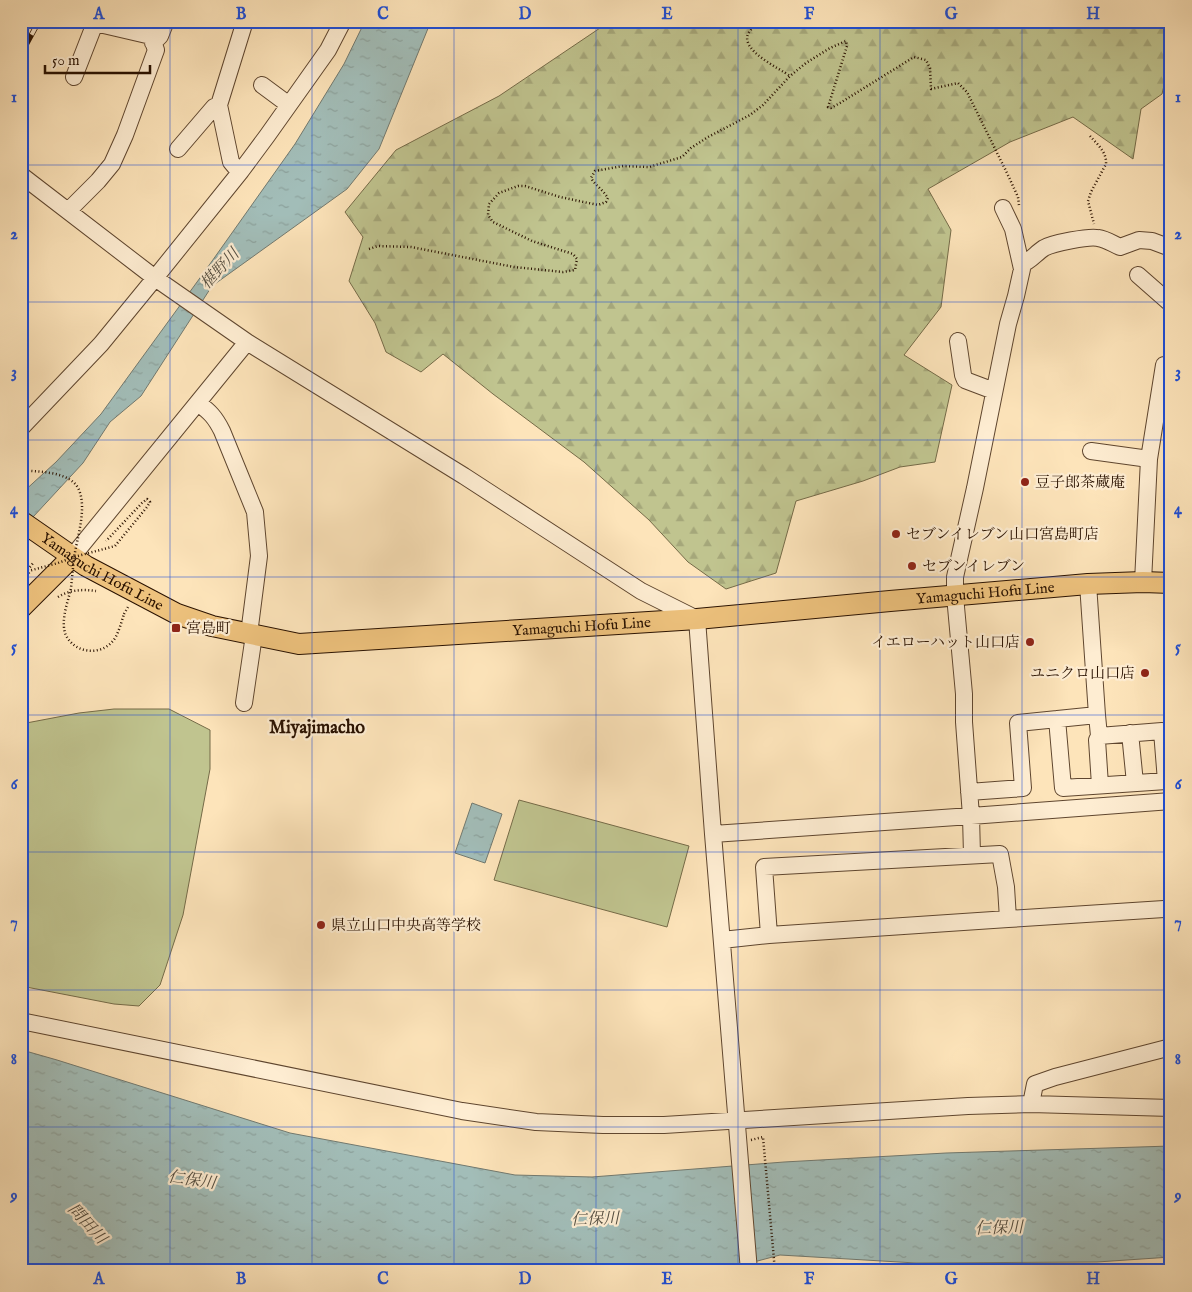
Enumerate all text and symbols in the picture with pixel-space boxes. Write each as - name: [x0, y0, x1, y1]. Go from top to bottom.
- text: A: [93, 5, 106, 25]
- text: B: [236, 5, 247, 25]
- text: C: [377, 5, 389, 25]
- text: D: [519, 5, 532, 25]
- text: E: [661, 5, 673, 25]
- text: F: [804, 5, 815, 25]
- text: G: [945, 5, 958, 25]
- text: H: [1086, 5, 1100, 25]
- scale bar: [45, 42, 150, 74]
- text: 50 m: [52, 51, 80, 70]
- text: 1: [11, 88, 17, 108]
- text: 1: [1175, 88, 1181, 108]
- text: 2: [10, 225, 18, 245]
- text: 2: [1174, 225, 1182, 245]
- water label: 椹野川: [197, 244, 246, 294]
- text: 3: [11, 363, 17, 383]
- text: 3: [1175, 363, 1181, 383]
- place label: 豆子郎茶蔵庵: [1035, 473, 1125, 492]
- marker: 豆子郎茶蔵庵: [1019, 476, 1031, 488]
- text: 4: [10, 500, 19, 520]
- text: 4: [1174, 500, 1183, 520]
- place label: セブンイレブン山口宮島町店: [906, 525, 1099, 544]
- marker: セブンイレブン山口宮島町店: [890, 528, 902, 540]
- street label: Yamaguchi Hofu Line: [37, 529, 167, 615]
- place label: セブンイレブン: [922, 557, 1025, 576]
- marker: セブンイレブン: [906, 560, 918, 572]
- street label: Yamaguchi Hofu Line: [915, 578, 1055, 609]
- street label: Yamaguchi Hofu Line: [512, 613, 652, 641]
- place label: 宮島町: [186, 619, 231, 638]
- marker: 宮島町: [170, 622, 182, 634]
- place label: イエローハット山口店: [871, 633, 1020, 652]
- marker: イエローハット山口店: [1024, 636, 1036, 648]
- text: 5: [11, 638, 17, 658]
- text: 5: [1175, 638, 1181, 658]
- place label: ユニクロ山口店: [1030, 664, 1135, 683]
- marker: ユニクロ山口店: [1139, 667, 1151, 679]
- district label: Miyajimacho: [269, 717, 365, 740]
- text: 6: [11, 775, 19, 795]
- text: 6: [1175, 775, 1183, 795]
- text: 7: [10, 913, 18, 933]
- text: 7: [1174, 913, 1182, 933]
- place label: 県立山口中央高等学校: [331, 916, 481, 935]
- marker: 県立山口中央高等学校: [315, 919, 327, 931]
- text: 8: [11, 1050, 17, 1070]
- text: 8: [1175, 1050, 1181, 1070]
- water label: 仁保川: [167, 1168, 219, 1195]
- text: 9: [10, 1187, 18, 1207]
- text: 9: [1174, 1187, 1182, 1207]
- water label: 問田川: [63, 1200, 112, 1250]
- water label: 仁保川: [571, 1209, 621, 1231]
- water label: 仁保川: [975, 1218, 1025, 1240]
- text: A: [93, 1270, 106, 1290]
- text: B: [236, 1270, 247, 1290]
- text: C: [377, 1270, 389, 1290]
- text: D: [519, 1270, 532, 1290]
- text: E: [661, 1270, 673, 1290]
- text: F: [804, 1270, 815, 1290]
- text: G: [945, 1270, 958, 1290]
- text: H: [1086, 1270, 1100, 1290]

